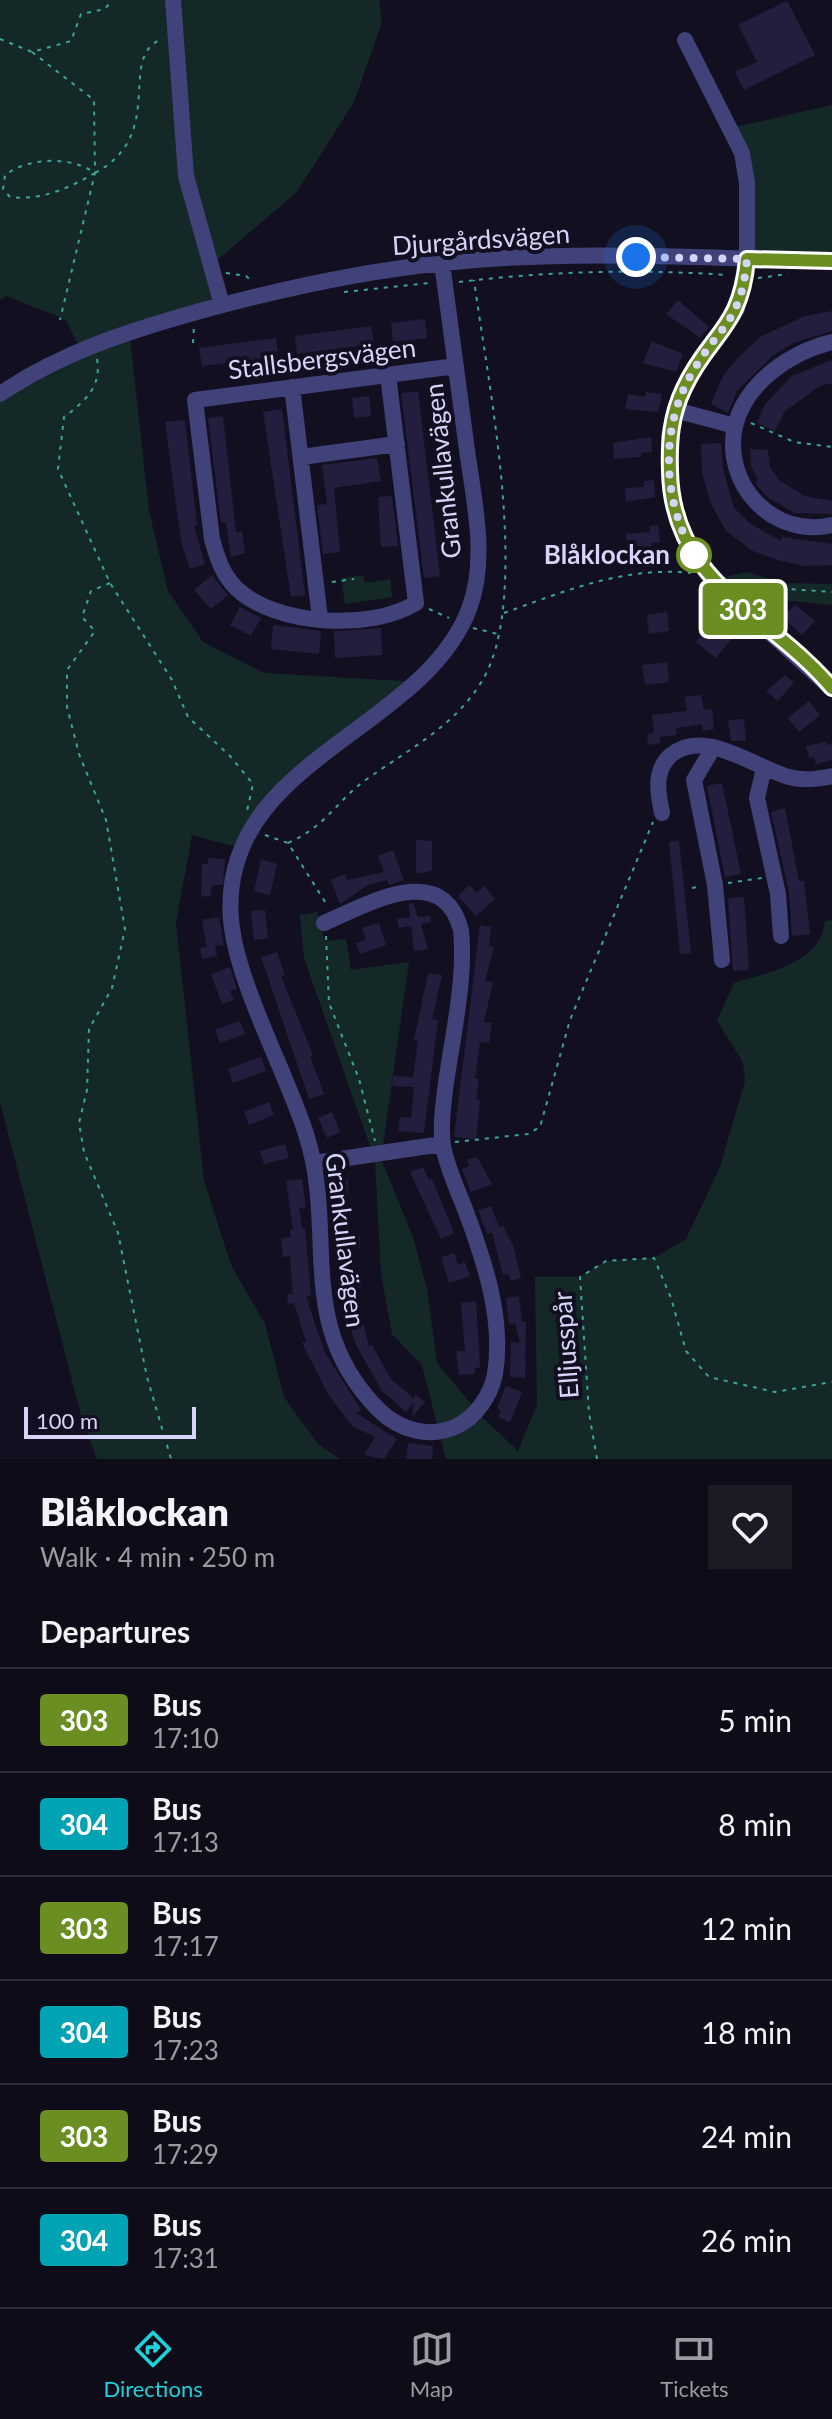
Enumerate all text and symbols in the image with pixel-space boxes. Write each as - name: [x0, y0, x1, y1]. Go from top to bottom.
- street label: Djurgårdsvägen: [391, 217, 571, 261]
- your location: [616, 237, 656, 277]
- street label: Stallsbergsvägen: [226, 331, 418, 385]
- street label: Grankullavägen: [417, 382, 467, 560]
- place label: Blåklockan: [544, 538, 670, 570]
- marker: Blåklockan: [677, 538, 711, 572]
- line badge: 303: [697, 583, 789, 635]
- text: 303: [719, 592, 767, 626]
- street label: Grankullavägen: [319, 1151, 373, 1329]
- street label: Elljusspår: [545, 1290, 585, 1400]
- scale bar: [24, 1403, 196, 1439]
- text: 100 m: [36, 1407, 98, 1434]
- button: heart: [708, 1485, 792, 1569]
- text: Blåklockan: [40, 1488, 229, 1534]
- text: Walk · 4 min · 250 m: [40, 1541, 275, 1573]
- text: Departures: [40, 1613, 190, 1649]
- text: Bus: [152, 1686, 202, 1722]
- text: 5 min: [718, 1702, 792, 1738]
- text: 303: [60, 1703, 108, 1737]
- text: 17:10: [152, 1722, 219, 1754]
- text: Bus: [152, 1790, 202, 1826]
- text: 8 min: [718, 1806, 792, 1842]
- text: 304: [60, 1807, 108, 1841]
- text: 17:13: [152, 1826, 219, 1858]
- text: Bus: [152, 1894, 202, 1930]
- text: 12 min: [701, 1910, 792, 1946]
- text: 303: [60, 1911, 108, 1945]
- text: 17:17: [152, 1930, 219, 1962]
- text: Bus: [152, 1998, 202, 2034]
- text: 18 min: [701, 2014, 792, 2050]
- text: 304: [60, 2015, 108, 2049]
- text: 17:23: [152, 2034, 219, 2066]
- text: Bus: [152, 2102, 202, 2138]
- text: 24 min: [701, 2118, 792, 2154]
- text: 303: [60, 2119, 108, 2153]
- text: 17:29: [152, 2138, 219, 2170]
- text: Bus: [152, 2206, 202, 2242]
- text: 26 min: [701, 2222, 792, 2258]
- text: 304: [60, 2223, 108, 2257]
- text: 17:31: [152, 2242, 219, 2274]
- tab: Directions: [103, 2327, 203, 2402]
- tab: Map: [410, 2327, 454, 2402]
- tab: Tickets: [660, 2327, 729, 2402]

